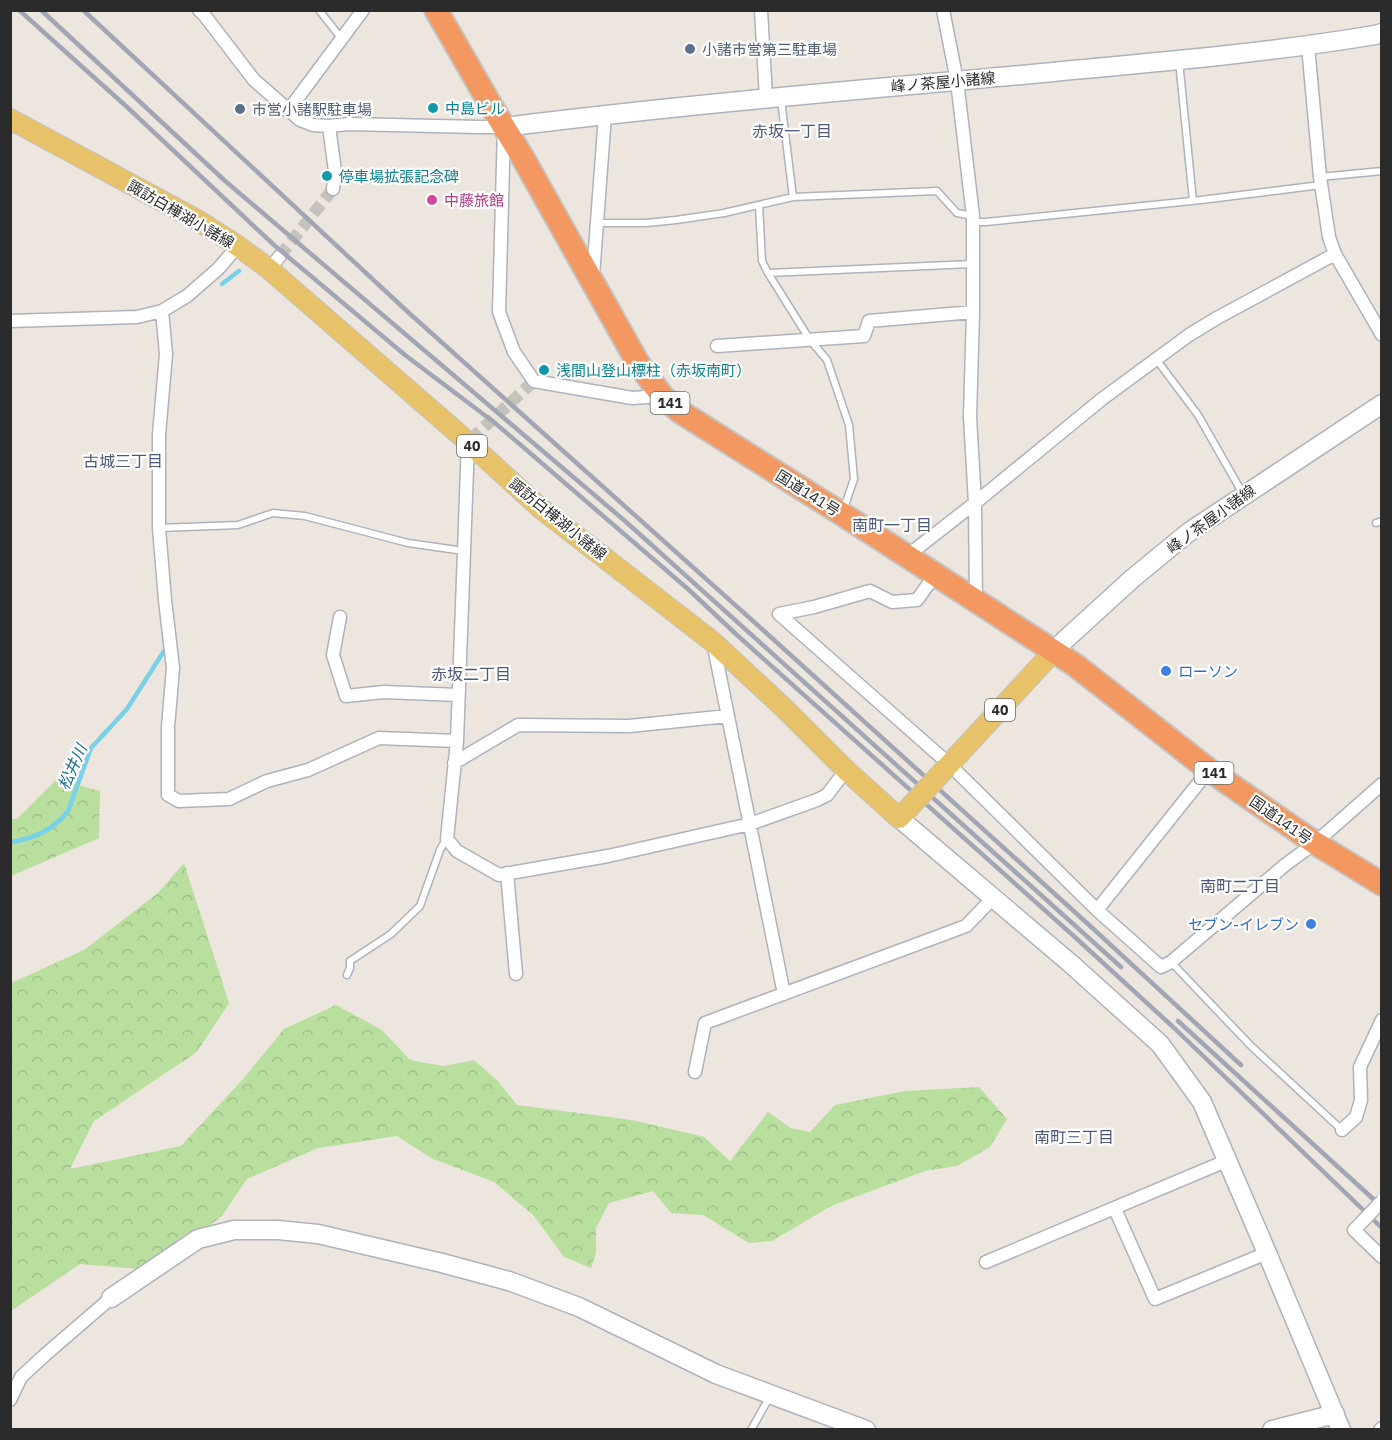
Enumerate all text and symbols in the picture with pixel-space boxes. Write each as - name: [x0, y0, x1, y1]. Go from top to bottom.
- place label: 小諸市営第三駐車場: [702, 40, 837, 59]
- marker: 小諸市営第三駐車場: [683, 42, 697, 56]
- street label: 峰ノ茶屋小諸線: [890, 68, 996, 96]
- place label: 中島ビル: [445, 99, 505, 118]
- place label: 市営小諸駅駐車場: [252, 100, 372, 119]
- marker: 中島ビル: [426, 101, 440, 115]
- marker: 市営小諸駅駐車場: [233, 102, 247, 116]
- district label: 赤坂一丁目: [752, 121, 832, 141]
- place label: 停車場拡張記念碑: [339, 167, 459, 186]
- marker: 停車場拡張記念碑: [320, 169, 334, 183]
- street label: 諏訪白樺湖小諸線: [124, 176, 238, 252]
- place label: 中藤旅館: [444, 191, 504, 210]
- marker: 中藤旅館: [425, 193, 439, 207]
- place label: 浅間山登山標柱（赤坂南町）: [556, 361, 751, 380]
- marker: 浅間山登山標柱（赤坂南町）: [537, 363, 551, 377]
- road number: 141: [650, 392, 690, 414]
- road number: 40: [457, 435, 487, 457]
- district label: 古城三丁目: [83, 451, 163, 471]
- street label: 国道141号: [772, 466, 844, 520]
- street label: 諏訪白樺湖小諸線: [505, 474, 611, 564]
- street label: 峰ノ茶屋小諸線: [1163, 480, 1259, 558]
- district label: 南町一丁目: [852, 515, 932, 535]
- place label: ローソン: [1178, 662, 1238, 681]
- district label: 赤坂二丁目: [431, 664, 511, 684]
- marker: ローソン: [1159, 664, 1173, 678]
- road number: 40: [985, 699, 1015, 721]
- water label: 松井川: [53, 739, 92, 793]
- road number: 141: [1194, 762, 1234, 784]
- street label: 国道141号: [1246, 792, 1316, 848]
- district label: 南町二丁目: [1200, 876, 1280, 896]
- place label: セブン-イレブン: [1188, 915, 1299, 934]
- marker: セブン-イレブン: [1304, 917, 1318, 931]
- district label: 南町三丁目: [1034, 1127, 1114, 1147]

